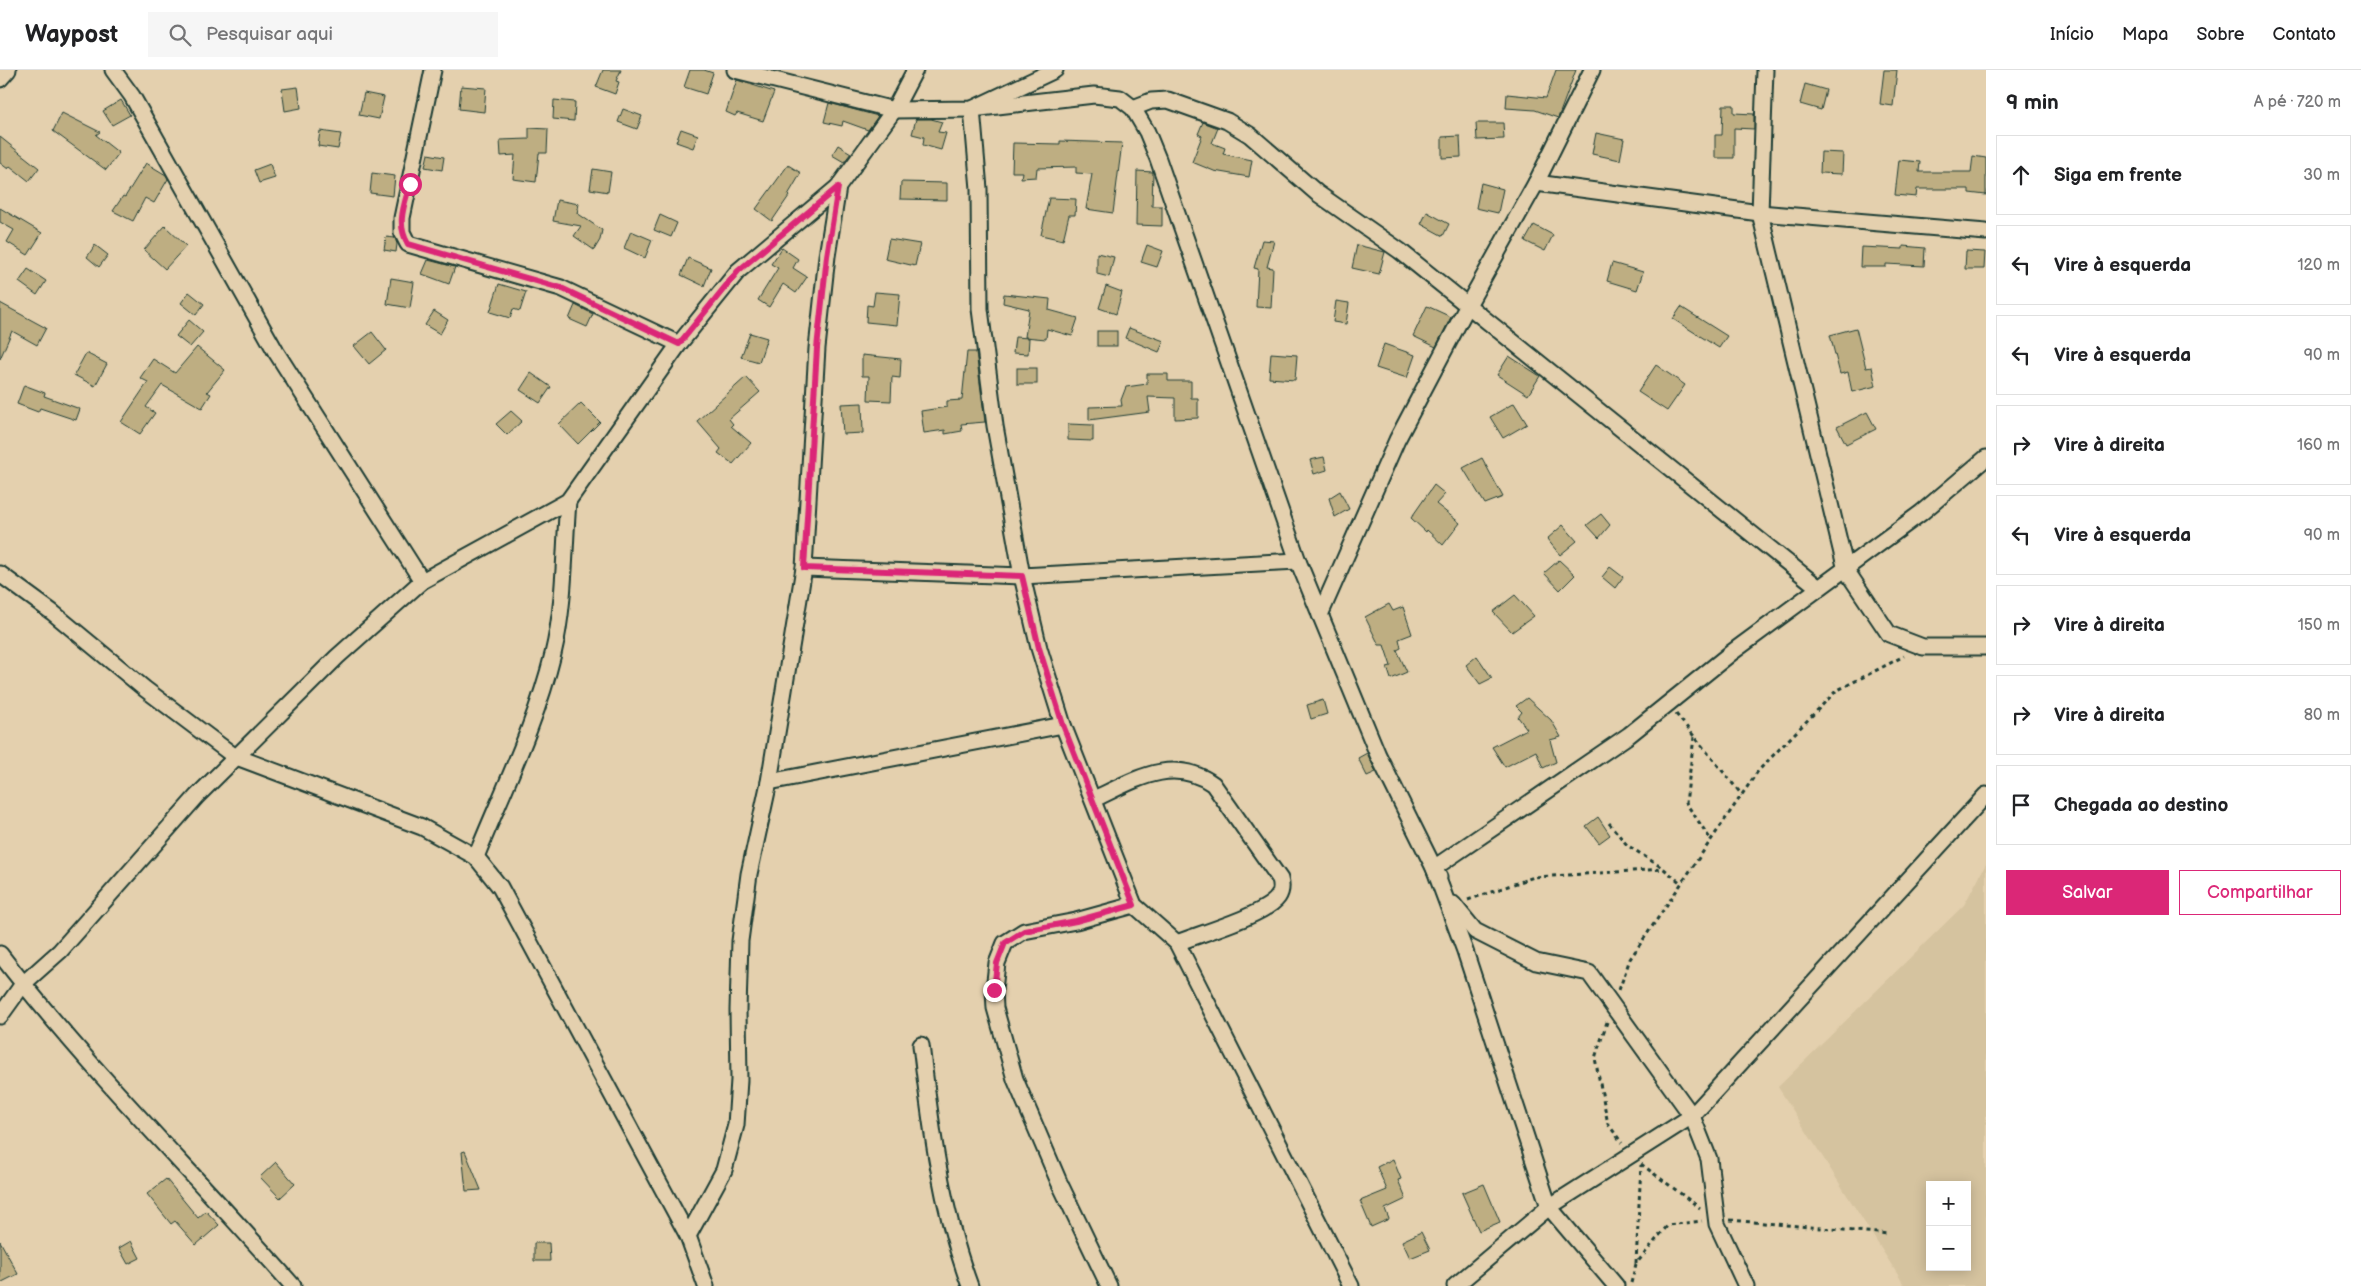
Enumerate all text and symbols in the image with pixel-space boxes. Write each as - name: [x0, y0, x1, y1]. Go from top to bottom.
- search box: [148, 12, 498, 57]
- text: Waypost: [25, 20, 118, 49]
- icon: search: [166, 21, 194, 49]
- text: Pesquisar aqui: [206, 23, 333, 46]
- text: Início: [2050, 24, 2094, 45]
- text: Mapa: [2122, 24, 2168, 45]
- text: Sobre: [2196, 24, 2244, 45]
- text: Contato: [2272, 24, 2336, 45]
- text: 9 min: [2006, 90, 2059, 115]
- text: A pé · 720 m: [2254, 93, 2341, 112]
- icon: ahead: [2007, 161, 2035, 189]
- text: Siga em frente: [2054, 164, 2182, 187]
- text: 30 m: [2303, 166, 2340, 185]
- route start: [399, 173, 422, 196]
- icon: left: [2007, 251, 2035, 279]
- text: Vire à esquerda: [2054, 254, 2191, 277]
- text: 120 m: [2297, 256, 2340, 275]
- icon: left: [2007, 341, 2035, 369]
- text: Vire à esquerda: [2054, 344, 2191, 367]
- text: 90 m: [2304, 346, 2340, 365]
- icon: right: [2007, 431, 2035, 459]
- text: Vire à direita: [2054, 434, 2165, 457]
- text: 160 m: [2297, 436, 2340, 455]
- icon: left: [2007, 521, 2035, 549]
- text: Vire à esquerda: [2054, 524, 2191, 547]
- text: 90 m: [2304, 526, 2340, 545]
- icon: right: [2007, 611, 2035, 639]
- text: Vire à direita: [2054, 614, 2165, 637]
- text: 150 m: [2298, 616, 2340, 635]
- icon: right: [2007, 701, 2035, 729]
- text: Vire à direita: [2054, 704, 2165, 727]
- text: 80 m: [2304, 706, 2340, 725]
- icon: arrive: [2007, 791, 2035, 819]
- text: Chegada ao destino: [2054, 794, 2228, 817]
- button: Salvar: [2006, 870, 2169, 915]
- button: Compartilhar: [2179, 870, 2341, 915]
- route end: [983, 979, 1006, 1002]
- map controls: [1926, 1181, 1971, 1271]
- button: +: [1926, 1181, 1971, 1226]
- button: −: [1926, 1226, 1971, 1271]

